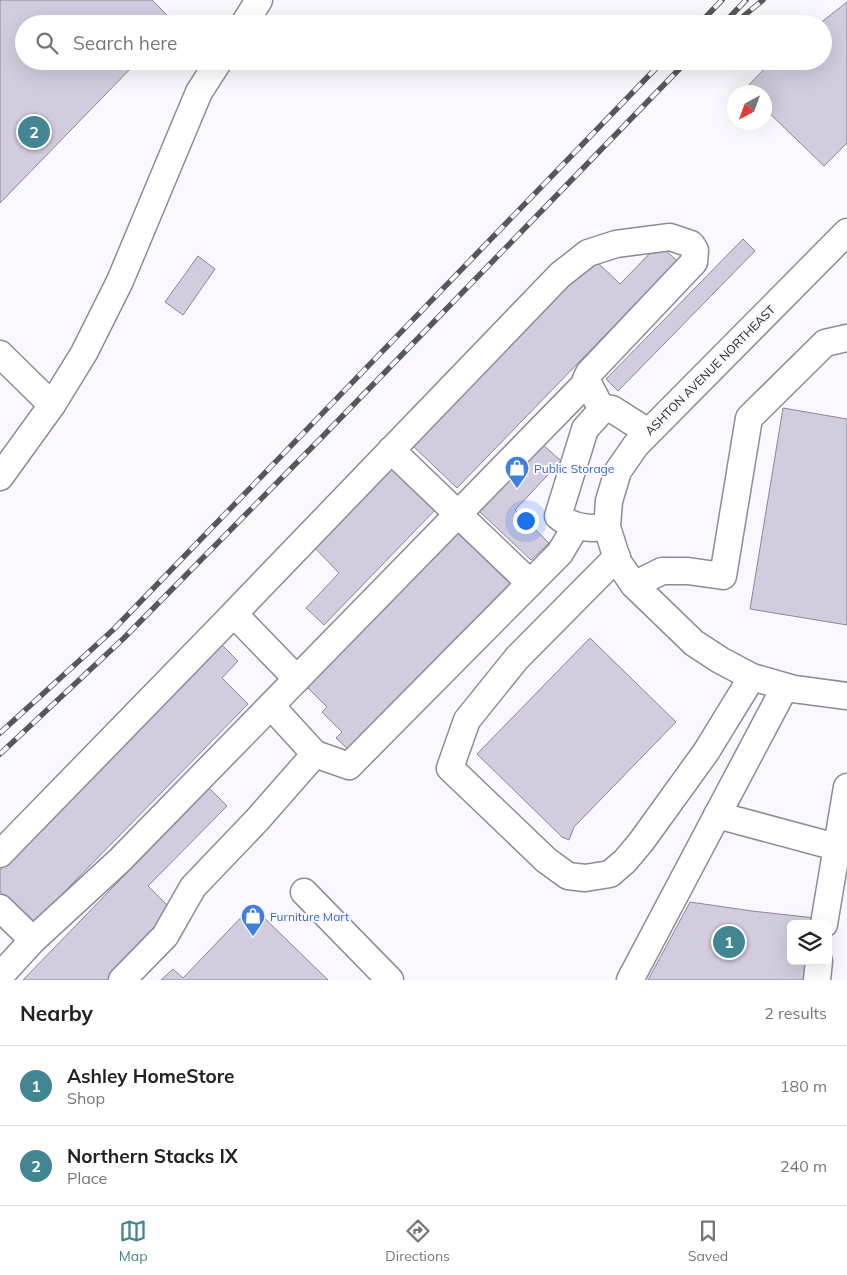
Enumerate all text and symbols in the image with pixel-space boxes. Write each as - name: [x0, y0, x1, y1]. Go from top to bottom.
- search box: [15, 15, 832, 70]
- icon: search: [33, 29, 61, 57]
- text: Search here: [73, 31, 177, 55]
- north arrow: [727, 85, 772, 130]
- pin: 2: [18, 113, 50, 151]
- street label: ASHTON AVENUE NORTHEAST: [642, 301, 779, 438]
- shop icon: Public Storage: [504, 455, 530, 489]
- place label: Public Storage: [534, 461, 614, 476]
- your location: [513, 508, 539, 534]
- shop icon: Furniture Mart: [240, 903, 266, 937]
- place label: Furniture Mart: [270, 909, 349, 924]
- map controls: [787, 920, 832, 965]
- button: layers: [787, 920, 832, 965]
- pin: 1: [713, 923, 745, 961]
- text: Nearby: [20, 1000, 93, 1026]
- text: 2 results: [764, 1003, 827, 1023]
- text: Ashley HomeStore: [67, 1064, 235, 1088]
- text: 1: [31, 1076, 41, 1096]
- text: 180 m: [780, 1076, 827, 1096]
- text: Shop: [67, 1088, 105, 1108]
- text: Northern Stacks IX: [67, 1144, 238, 1168]
- text: 2: [31, 1156, 41, 1176]
- text: 240 m: [780, 1156, 827, 1176]
- text: Place: [67, 1168, 107, 1188]
- tab: Map: [119, 1217, 148, 1265]
- tab: Directions: [385, 1217, 450, 1265]
- tab: Saved: [688, 1217, 728, 1265]

